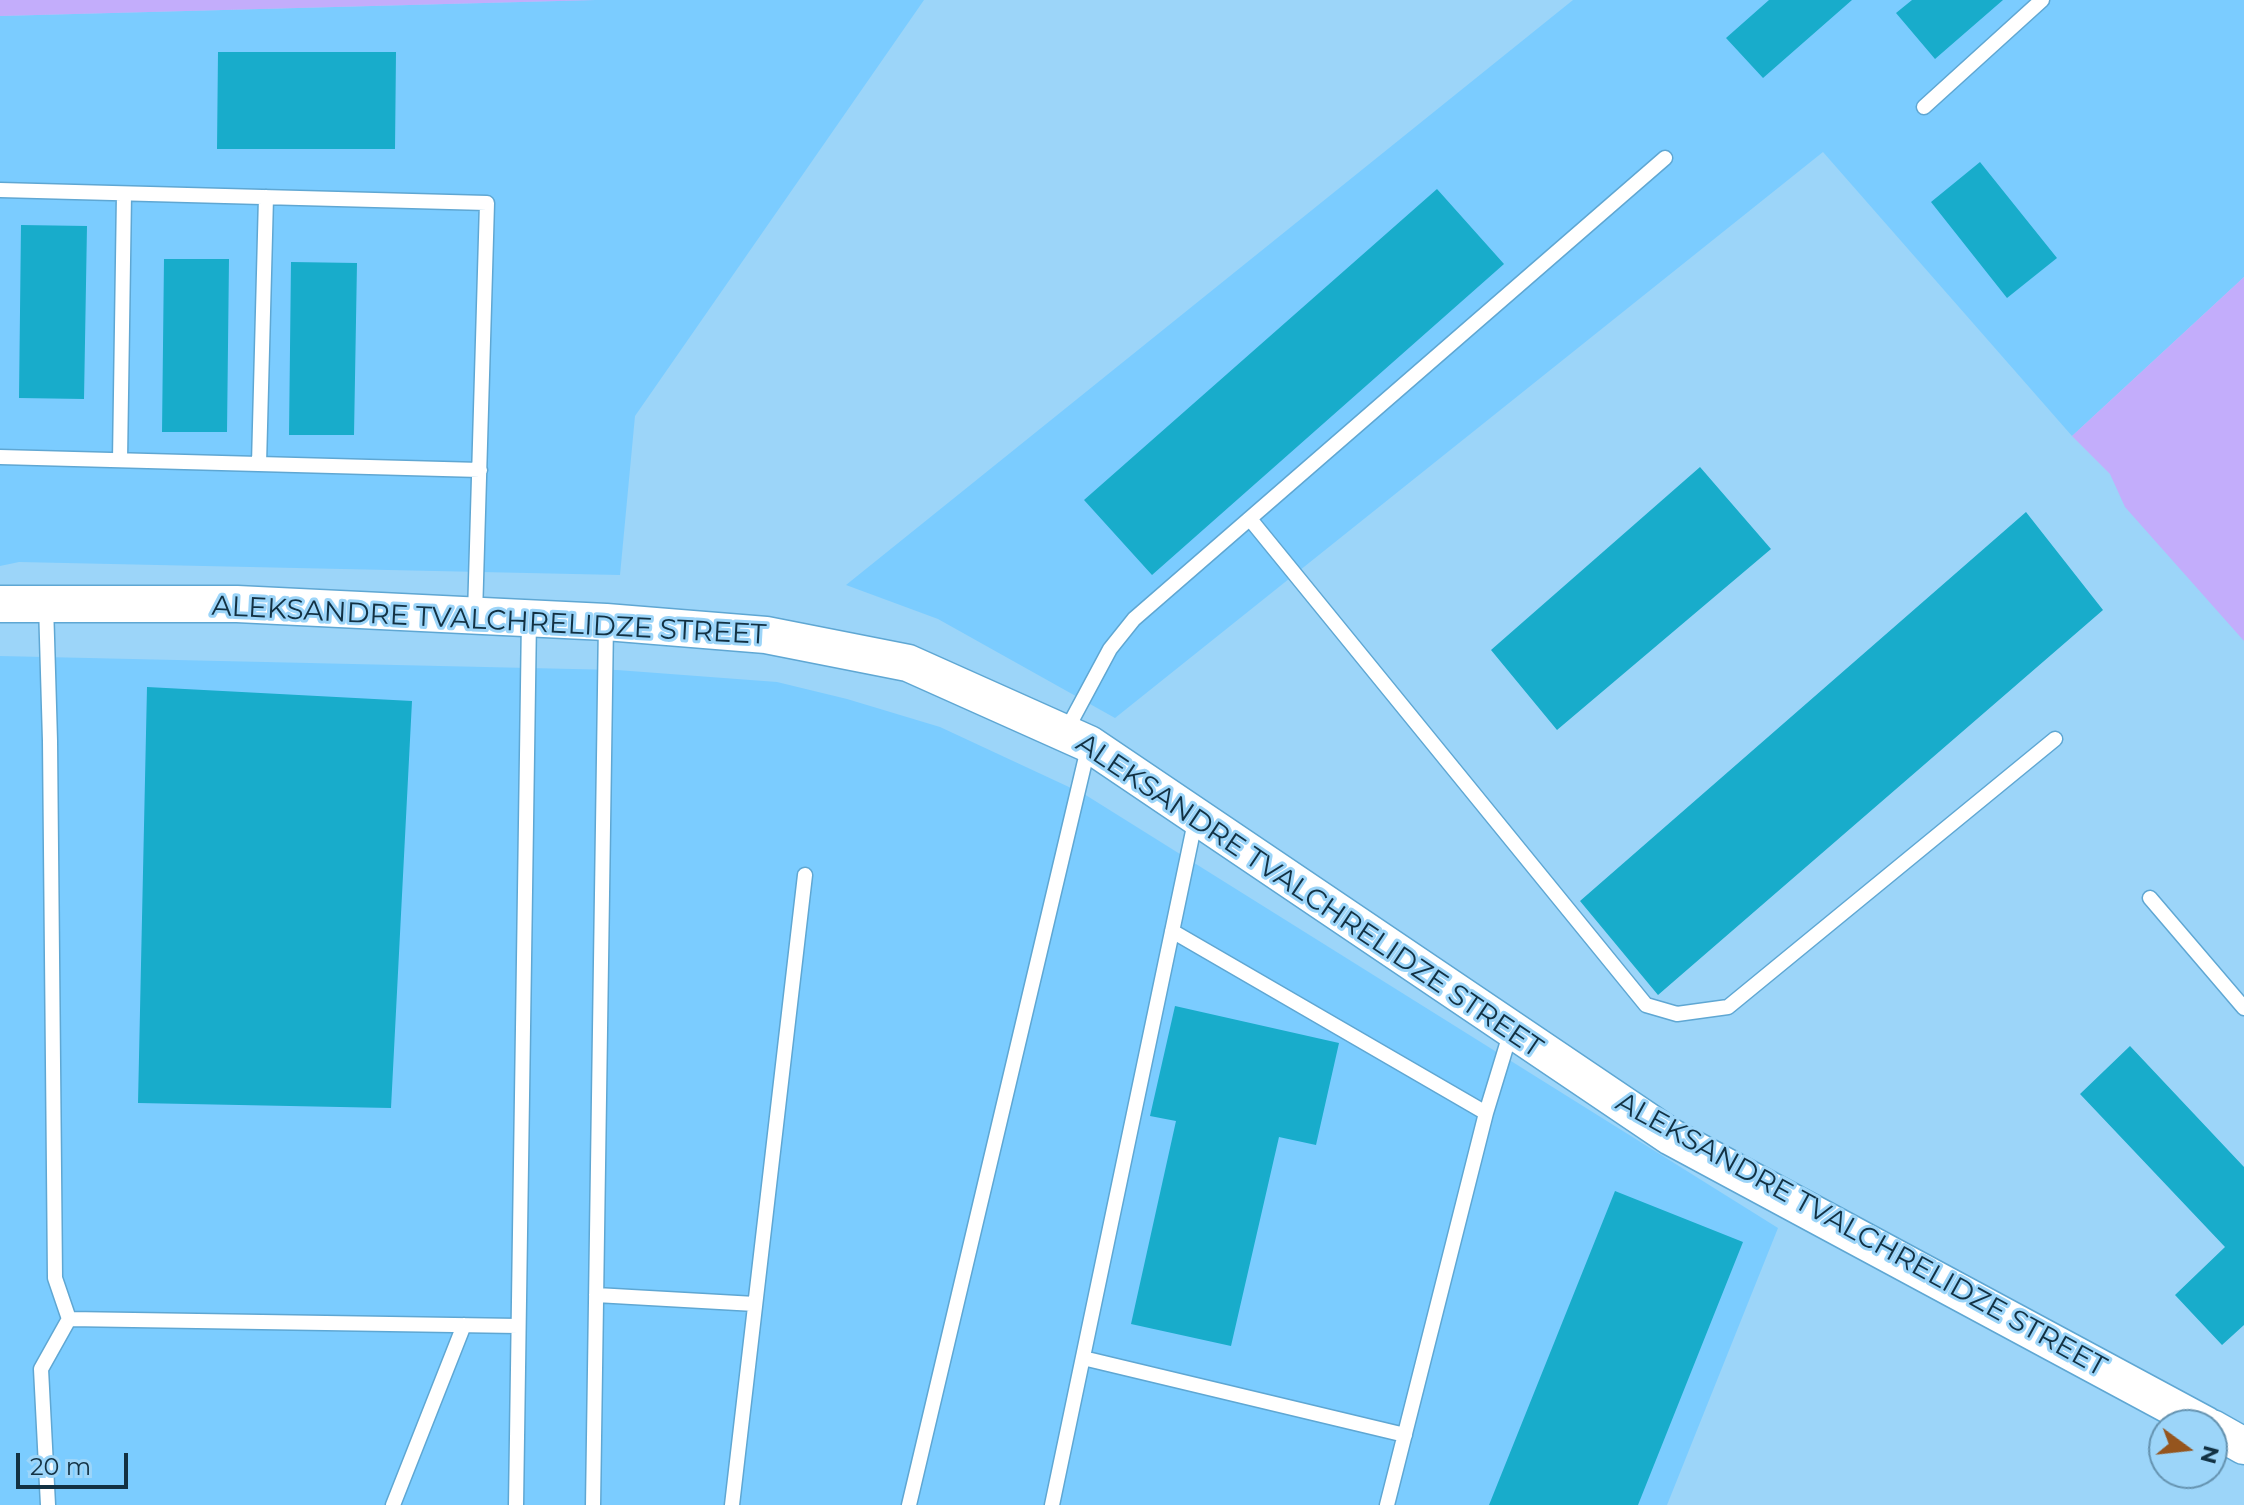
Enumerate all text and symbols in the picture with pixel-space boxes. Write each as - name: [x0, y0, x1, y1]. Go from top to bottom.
- street label: ALEKSANDRE TVALCHRELIDZE STREET: [211, 590, 767, 652]
- street label: ALEKSANDRE TVALCHRELIDZE STREET: [1069, 727, 1549, 1065]
- street label: ALEKSANDRE TVALCHRELIDZE STREET: [1610, 1086, 2112, 1384]
- north arrow: [2148, 1409, 2228, 1489]
- scale bar: [20, 1437, 132, 1487]
- text: N: [2194, 1443, 2225, 1467]
- text: 20 m: [30, 1452, 91, 1481]

